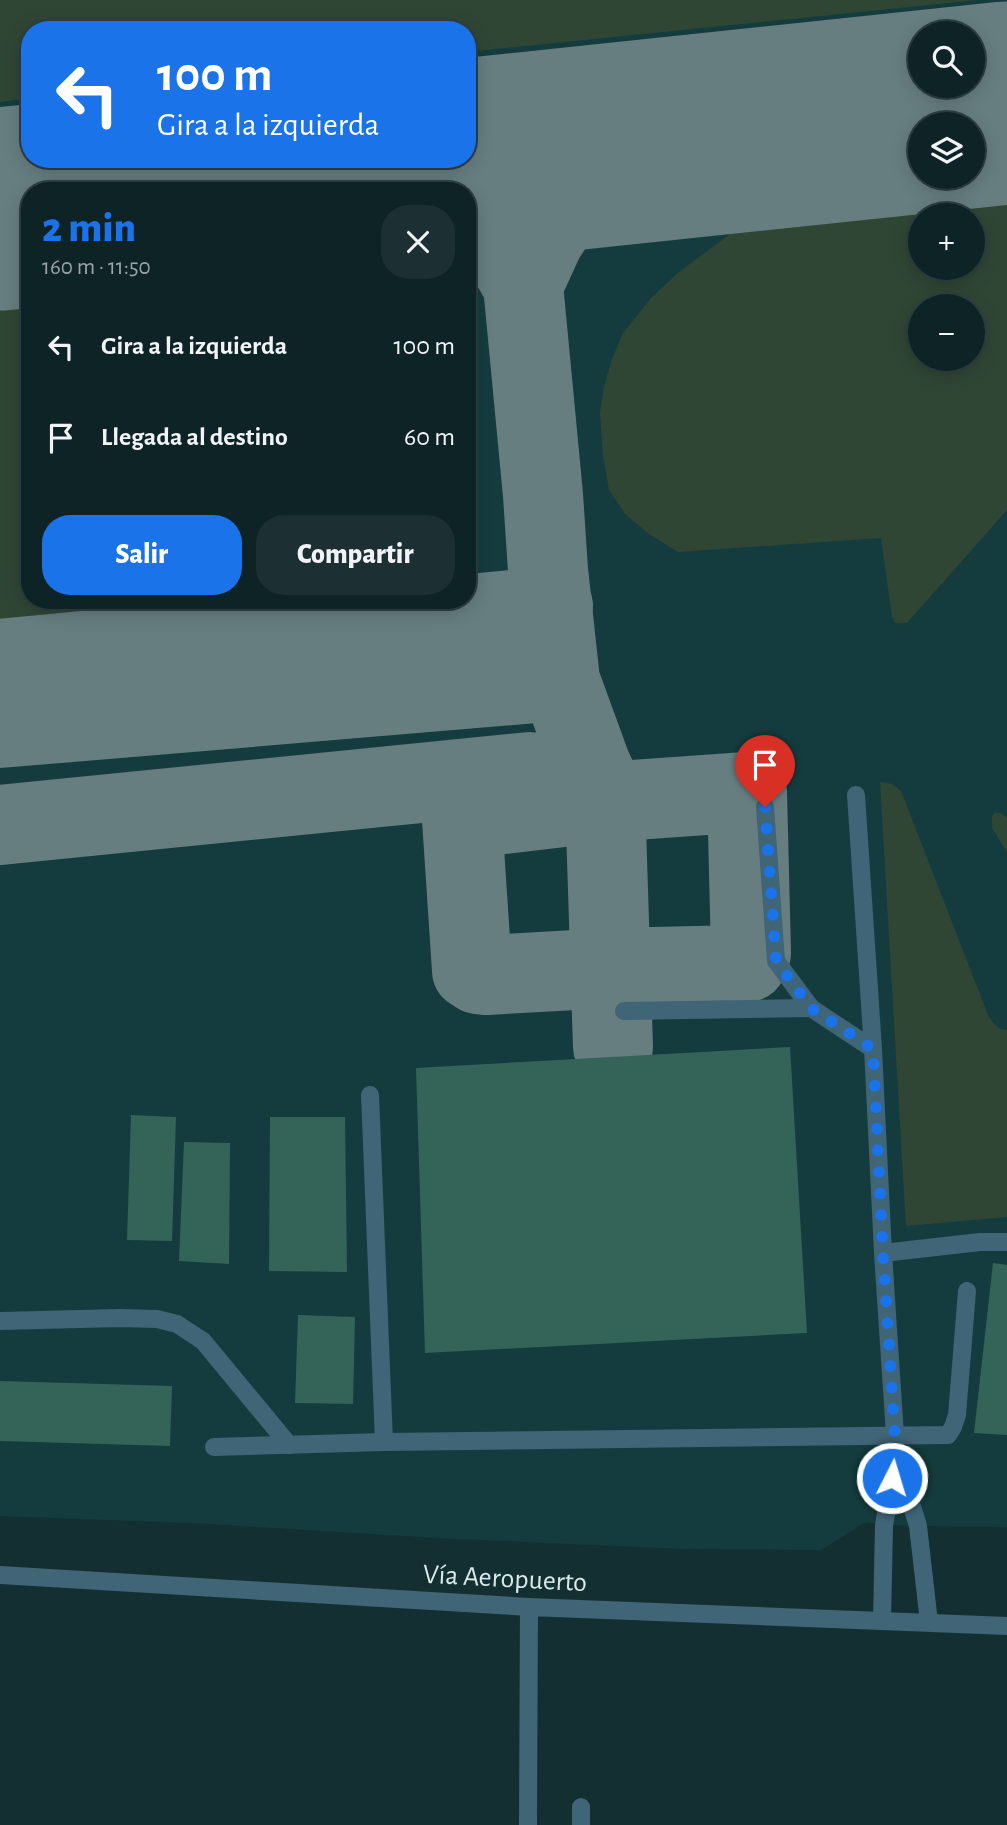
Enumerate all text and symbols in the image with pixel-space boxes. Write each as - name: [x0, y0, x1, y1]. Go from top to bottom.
- map controls: [908, 21, 985, 371]
- button: search: [908, 21, 985, 98]
- icon: left: [42, 49, 133, 140]
- text: 100 m: [157, 51, 273, 100]
- text: Gira a la izquierda: [157, 109, 379, 141]
- button: layers: [908, 112, 985, 189]
- button: +: [908, 203, 985, 280]
- button: close: [381, 205, 455, 279]
- text: 2 min: [42, 207, 136, 249]
- text: 160 m · 11:50: [42, 256, 151, 279]
- button: −: [908, 294, 985, 371]
- icon: left: [42, 328, 80, 366]
- text: Gira a la izquierda: [101, 333, 287, 359]
- text: 100 m: [394, 333, 455, 359]
- icon: arrive: [42, 419, 80, 457]
- text: Llegada al destino: [101, 424, 288, 450]
- text: 60 m: [404, 424, 455, 450]
- button: Salir: [42, 515, 242, 595]
- button: Compartir: [256, 515, 455, 595]
- pin: [735, 735, 795, 807]
- icon: arrive: [746, 746, 784, 784]
- position arrow: [855, 1441, 929, 1515]
- street label: Vía Aeropuerto: [422, 1561, 588, 1597]

